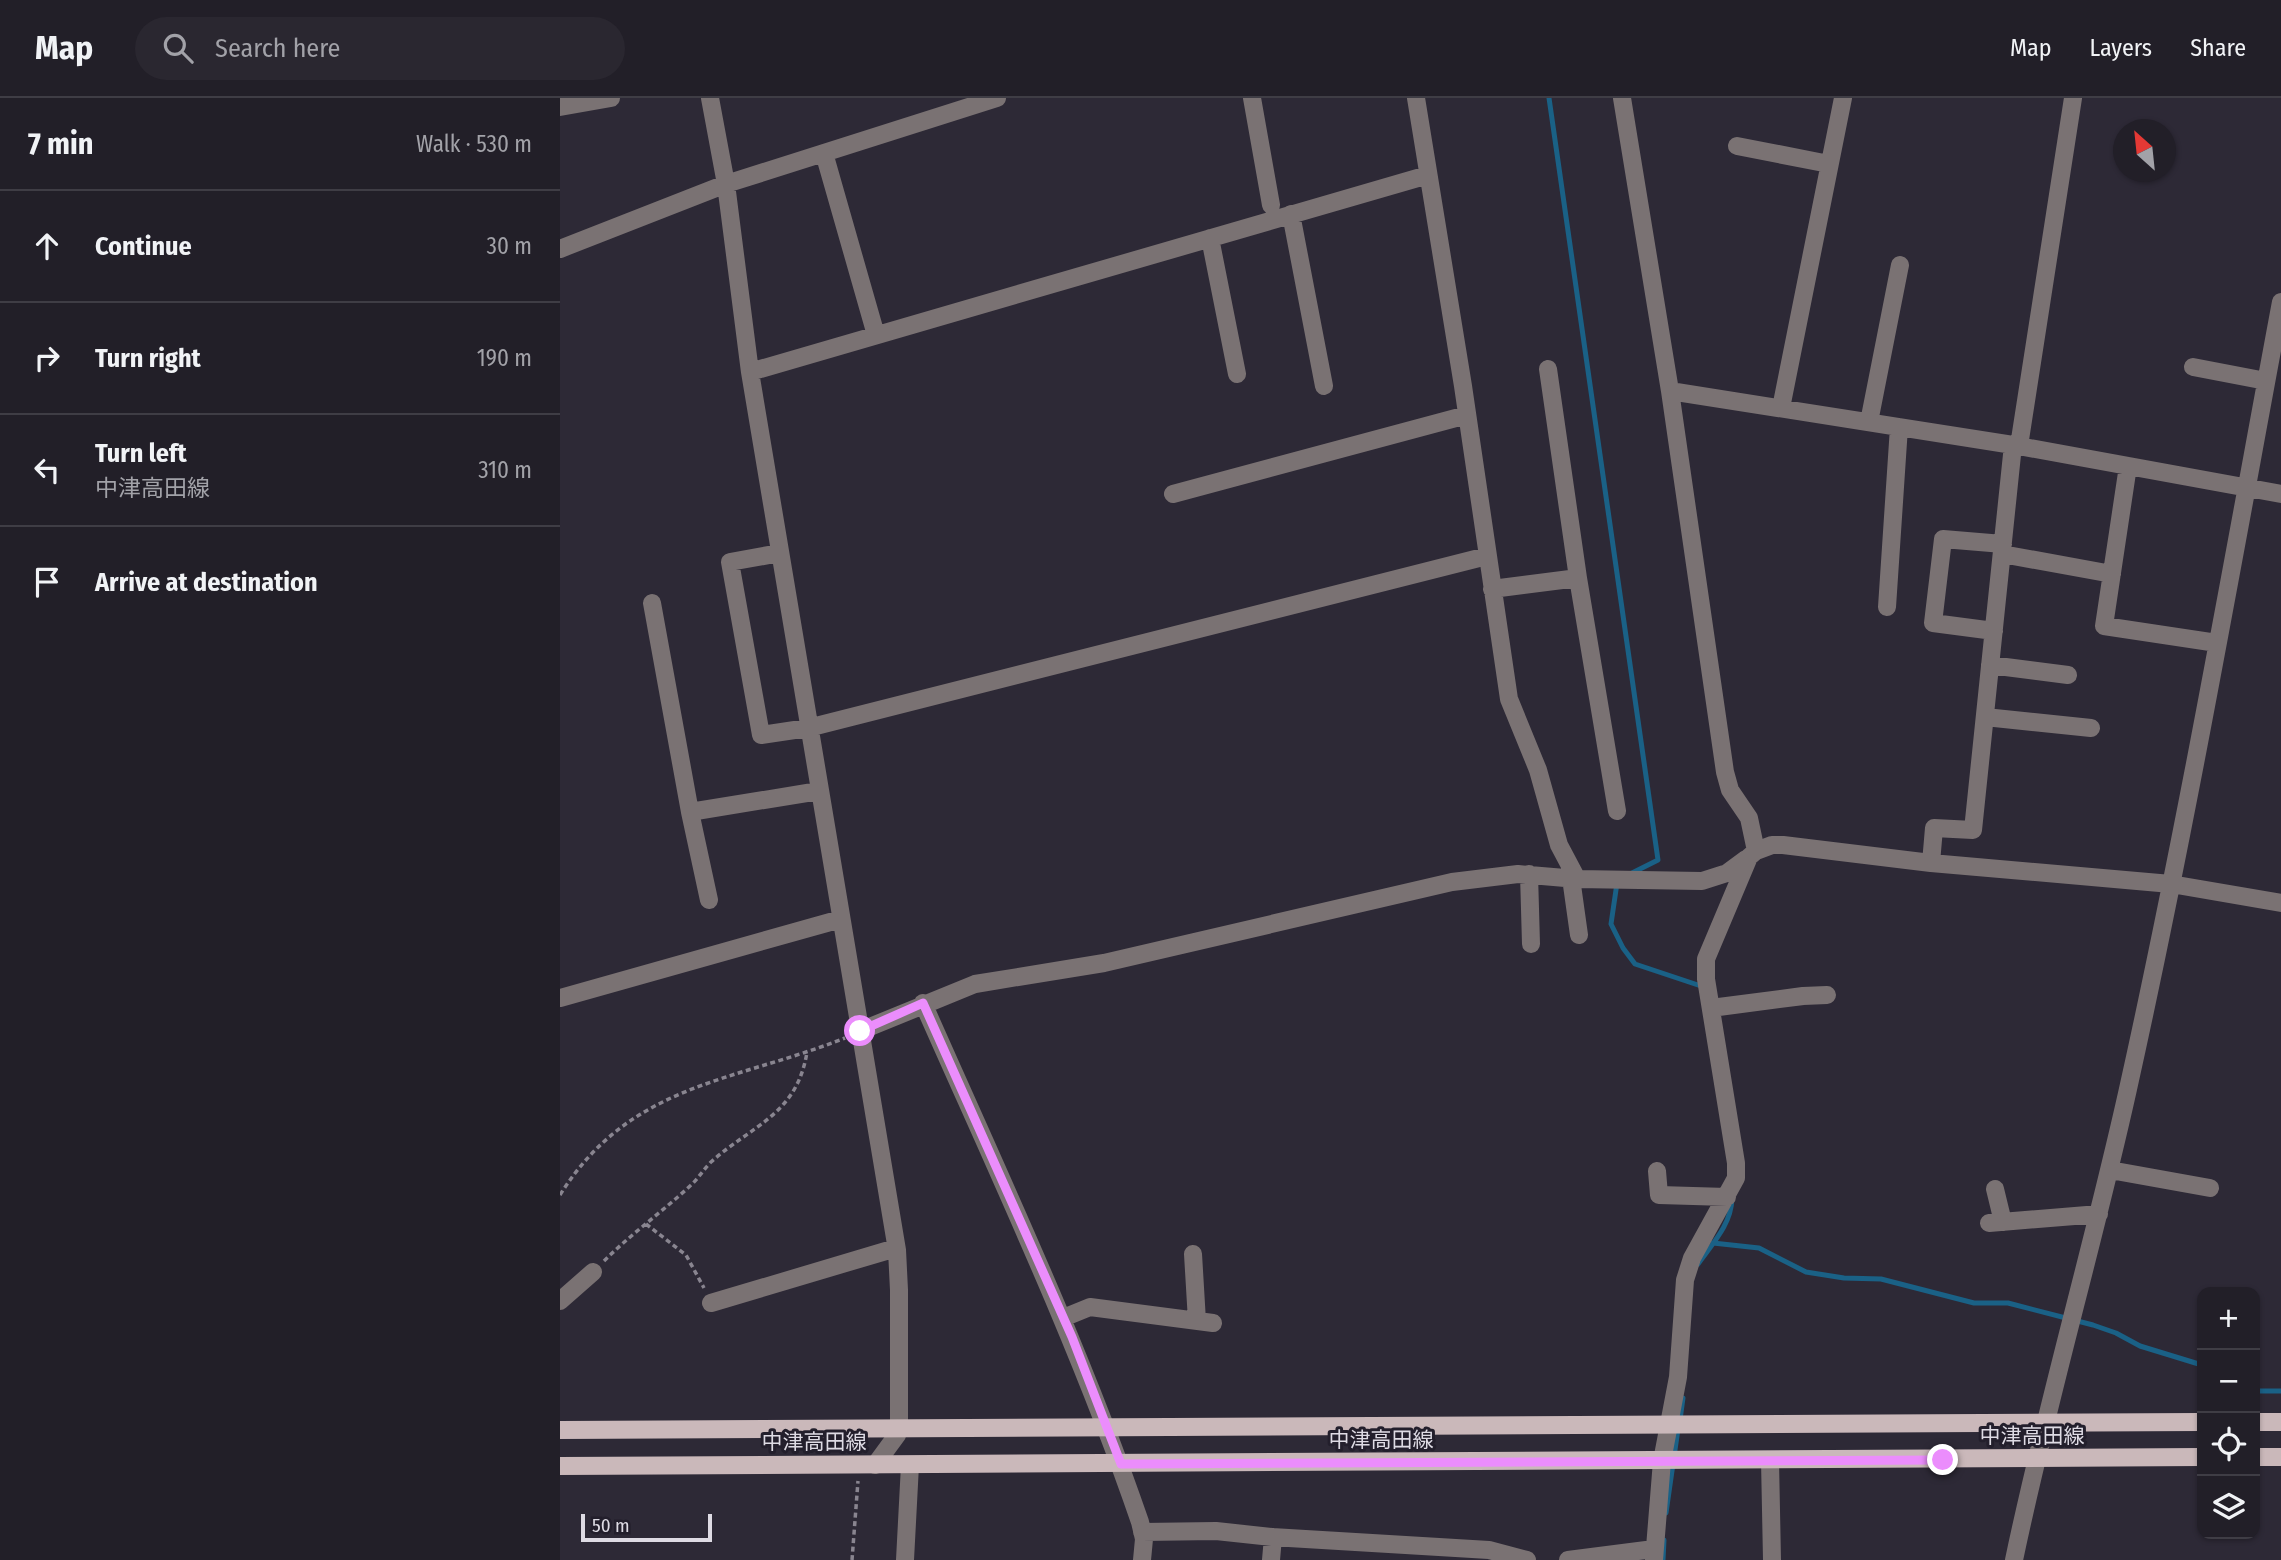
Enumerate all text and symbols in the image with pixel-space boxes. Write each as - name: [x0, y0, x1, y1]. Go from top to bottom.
- search box: [135, 17, 625, 80]
- text: Map: [35, 28, 93, 68]
- icon: search: [159, 29, 197, 67]
- text: Search here: [215, 33, 340, 64]
- text: Map: [2010, 34, 2052, 62]
- text: Layers: [2090, 34, 2152, 62]
- text: Share: [2190, 34, 2246, 62]
- north arrow: [2113, 119, 2176, 182]
- text: 7 min: [28, 126, 93, 162]
- text: Walk · 530 m: [416, 130, 532, 158]
- icon: ahead: [28, 227, 66, 265]
- text: Continue: [95, 231, 192, 262]
- text: 30 m: [487, 232, 532, 260]
- icon: right: [28, 339, 66, 377]
- text: Turn right: [95, 343, 201, 374]
- text: 190 m: [477, 344, 532, 372]
- text: Turn left: [95, 438, 187, 469]
- icon: left: [28, 451, 66, 489]
- text: 310 m: [478, 456, 532, 484]
- text: 中津高田線: [95, 474, 210, 502]
- icon: arrive: [28, 563, 66, 601]
- text: Arrive at destination: [95, 567, 318, 598]
- route start: [844, 1015, 875, 1046]
- map controls: [2197, 1287, 2260, 1539]
- button: +: [2197, 1287, 2260, 1350]
- button: −: [2197, 1350, 2260, 1413]
- button: locate: [2197, 1413, 2260, 1476]
- street label: 中津高田線: [1980, 1423, 2085, 1449]
- street label: 中津高田線: [1329, 1427, 1434, 1453]
- street label: 中津高田線: [762, 1429, 867, 1455]
- route end: [1927, 1444, 1958, 1475]
- button: layers: [2197, 1476, 2260, 1539]
- scale bar: [581, 1511, 712, 1543]
- text: 50 m: [592, 1514, 630, 1537]

